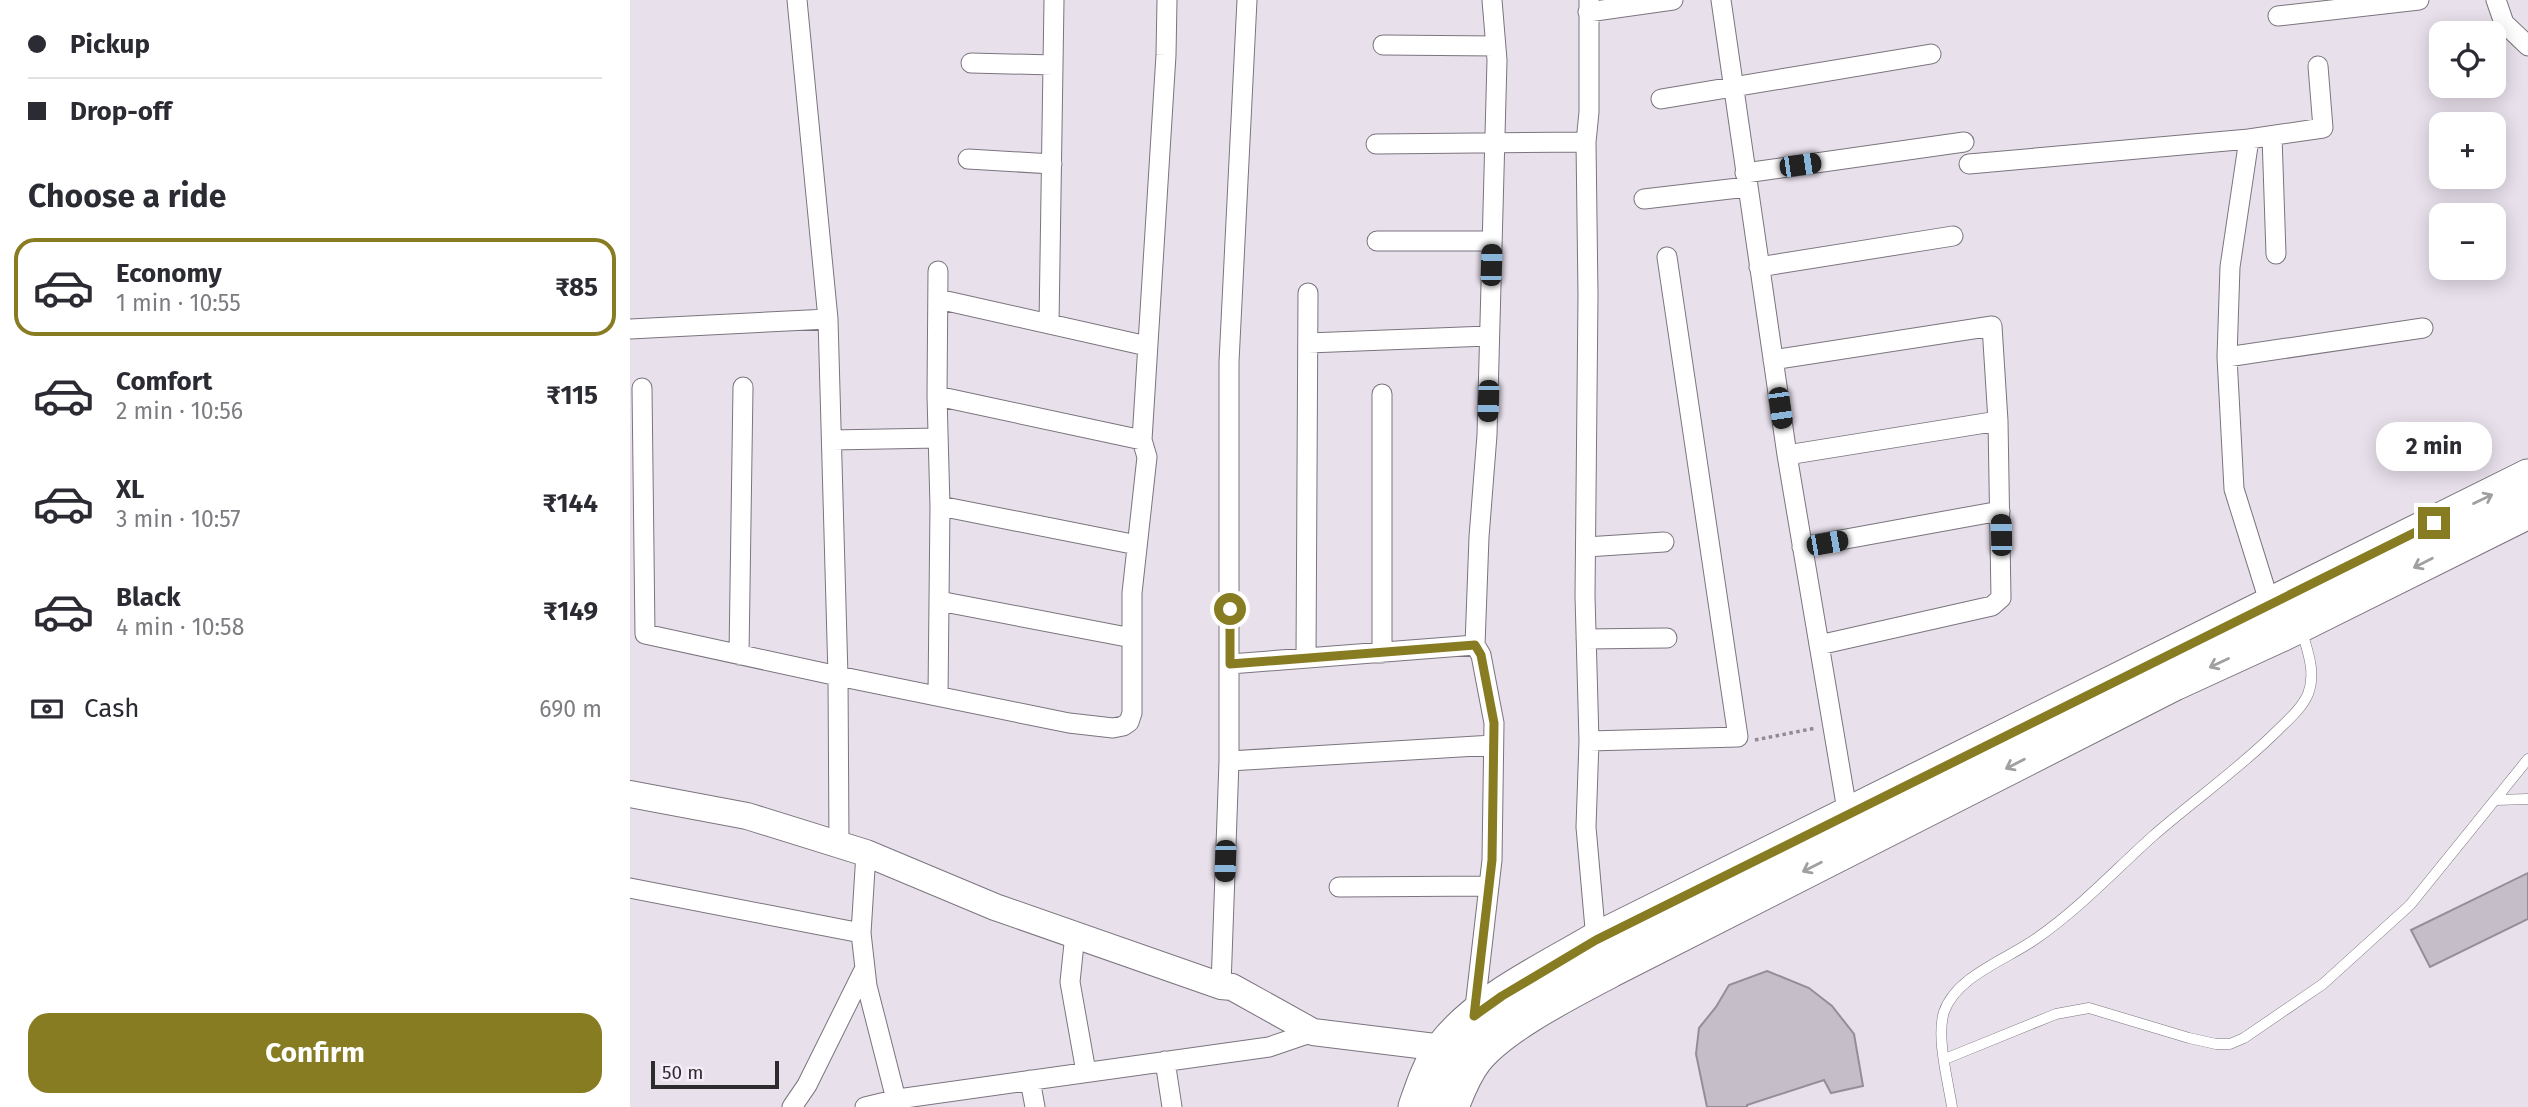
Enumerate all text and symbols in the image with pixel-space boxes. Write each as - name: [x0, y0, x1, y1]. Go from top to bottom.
- map controls: [2429, 21, 2506, 280]
- button: locate: [2429, 21, 2506, 98]
- text: Pickup: [70, 29, 150, 60]
- text: Drop-off: [70, 96, 172, 127]
- button: +: [2429, 112, 2506, 189]
- car: [1778, 152, 1823, 178]
- text: Choose a ride: [28, 177, 226, 215]
- button: −: [2429, 203, 2506, 280]
- car: [1480, 244, 1503, 286]
- icon: car: [32, 256, 95, 319]
- text: Economy: [116, 258, 222, 289]
- text: ₹85: [555, 272, 598, 303]
- text: 1 min · 10:55: [116, 289, 241, 317]
- icon: car: [32, 364, 95, 427]
- text: Comfort: [116, 366, 212, 397]
- text: ₹115: [546, 380, 598, 411]
- car: [1477, 380, 1500, 422]
- car: [1767, 386, 1794, 430]
- text: 2 min · 10:56: [116, 397, 243, 425]
- callout: 2 min: [2376, 421, 2492, 470]
- text: 2 min: [2406, 432, 2462, 460]
- icon: car: [32, 472, 95, 535]
- text: XL: [116, 474, 144, 505]
- text: ₹144: [542, 488, 598, 519]
- one-way arrow: [2472, 491, 2493, 505]
- text: 3 min · 10:57: [116, 505, 241, 533]
- route end: [2418, 507, 2450, 539]
- car: [1991, 514, 2012, 556]
- car: [1805, 529, 1850, 557]
- one-way arrow: [2413, 557, 2434, 570]
- icon: car: [32, 580, 95, 643]
- text: Black: [116, 582, 181, 613]
- route start: [1214, 593, 1246, 625]
- text: ₹149: [543, 596, 598, 627]
- text: 4 min · 10:58: [116, 613, 244, 641]
- one-way arrow: [2208, 657, 2230, 670]
- icon: cash: [28, 690, 66, 728]
- text: Cash: [84, 693, 140, 724]
- text: 690 m: [539, 695, 602, 723]
- one-way arrow: [2005, 758, 2026, 772]
- car: [1214, 840, 1237, 882]
- one-way arrow: [1802, 860, 1823, 874]
- button: Confirm: [28, 1013, 602, 1093]
- scale bar: [651, 1058, 779, 1090]
- text: 50 m: [662, 1061, 703, 1084]

